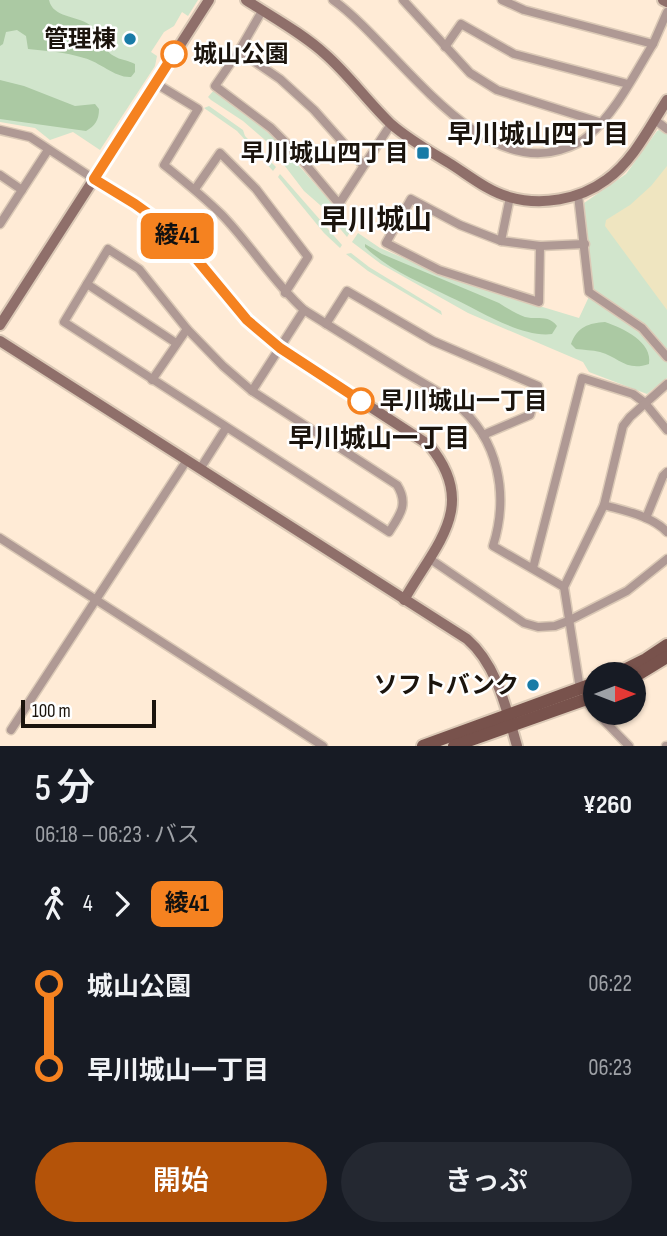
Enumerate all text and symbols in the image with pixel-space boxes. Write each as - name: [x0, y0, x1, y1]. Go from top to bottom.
- place label: 管理棟: [44, 25, 116, 54]
- marker: 管理棟: [122, 31, 138, 47]
- place label: 城山公園: [193, 40, 289, 69]
- marker: 城山公園: [161, 41, 187, 67]
- district label: 早川城山四丁目: [447, 120, 629, 151]
- place label: 早川城山四丁目: [241, 139, 409, 168]
- marker: 早川城山四丁目: [415, 145, 431, 161]
- district label: 早川城山: [320, 204, 432, 237]
- line badge: 綾41: [137, 213, 217, 259]
- text: 綾41: [155, 221, 199, 250]
- place label: 早川城山一丁目: [380, 387, 548, 416]
- marker: 早川城山一丁目: [348, 388, 374, 414]
- district label: 早川城山一丁目: [288, 424, 470, 455]
- north arrow: [583, 662, 646, 724]
- map controls: [583, 662, 646, 725]
- place label: ソフトバンク: [374, 671, 519, 700]
- marker: ソフトバンク: [525, 677, 541, 693]
- scale bar: [21, 697, 156, 729]
- text: 100 m: [32, 700, 71, 723]
- text: 5 分: [35, 766, 95, 811]
- text: ¥260: [583, 790, 632, 821]
- text: 06:18 – 06:23 · バス: [35, 821, 200, 849]
- icon: walk: [35, 885, 73, 923]
- icon: forward: [103, 885, 141, 923]
- text: 綾41: [165, 889, 209, 918]
- text: 4: [83, 890, 93, 918]
- text: 06:22: [588, 970, 632, 998]
- text: 城山公園: [87, 972, 191, 1003]
- text: 06:23: [588, 1054, 632, 1082]
- text: 早川城山一丁目: [87, 1056, 269, 1087]
- button: 開始: [35, 1142, 327, 1222]
- button: きっぷ: [341, 1142, 632, 1222]

